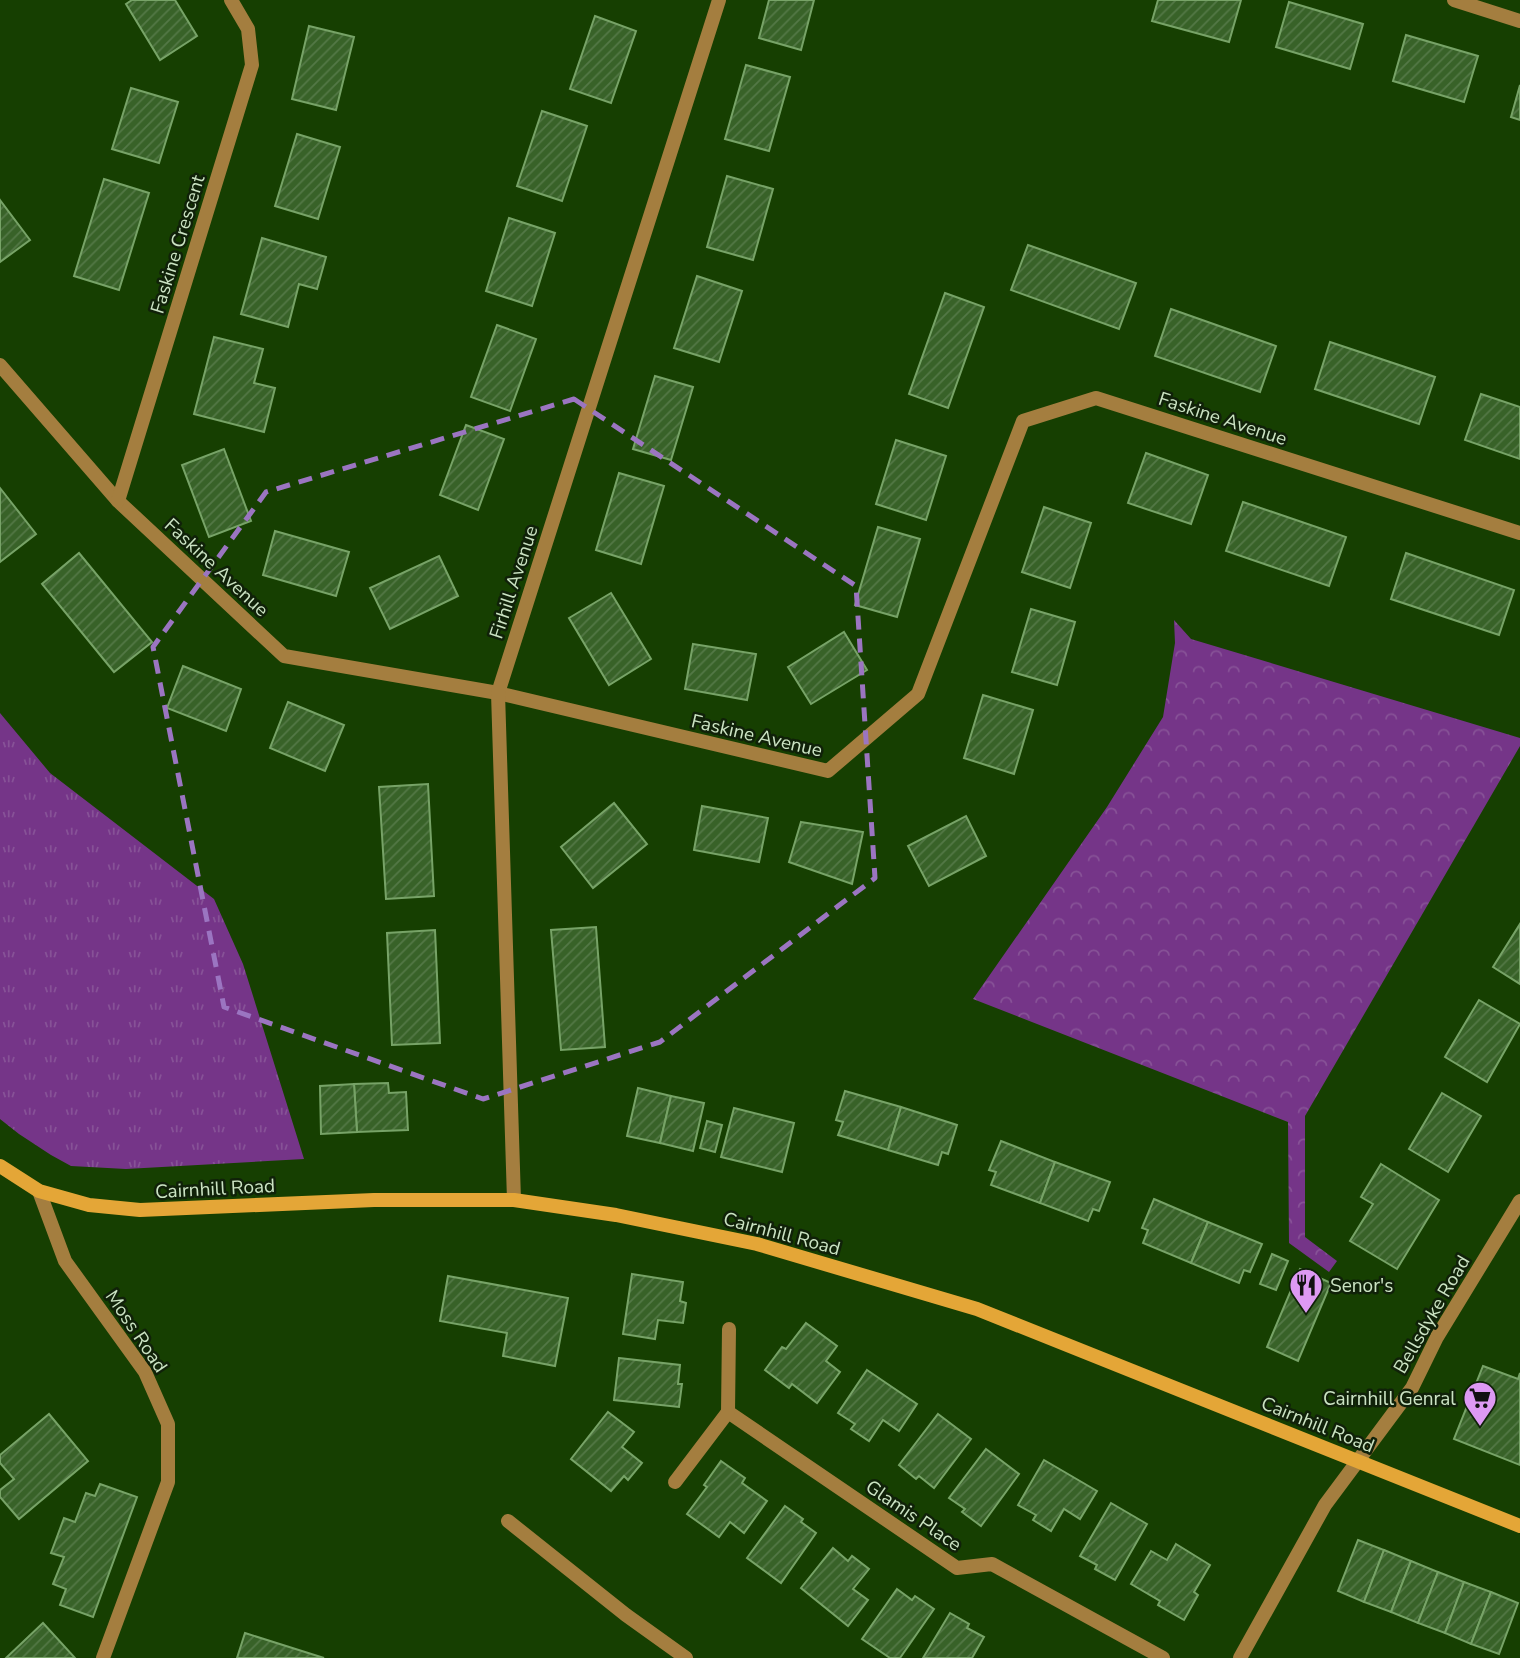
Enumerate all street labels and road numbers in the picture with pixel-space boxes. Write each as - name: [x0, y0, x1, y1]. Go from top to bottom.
- street label: Faskine Crescent: [145, 171, 212, 317]
- street label: Faskine Avenue: [1155, 386, 1290, 452]
- street label: Faskine Avenue: [159, 513, 274, 623]
- street label: Firhill Avenue: [483, 522, 544, 642]
- street label: Faskine Avenue: [689, 708, 825, 764]
- street label: Cairnhill Road: [154, 1173, 276, 1205]
- street label: Cairnhill Road: [720, 1206, 843, 1262]
- street label: Bellsdyke Road: [1387, 1251, 1476, 1378]
- street label: Moss Road: [99, 1285, 173, 1378]
- street label: Cairnhill Road: [1257, 1390, 1378, 1459]
- street label: Glamis Place: [860, 1474, 967, 1558]

